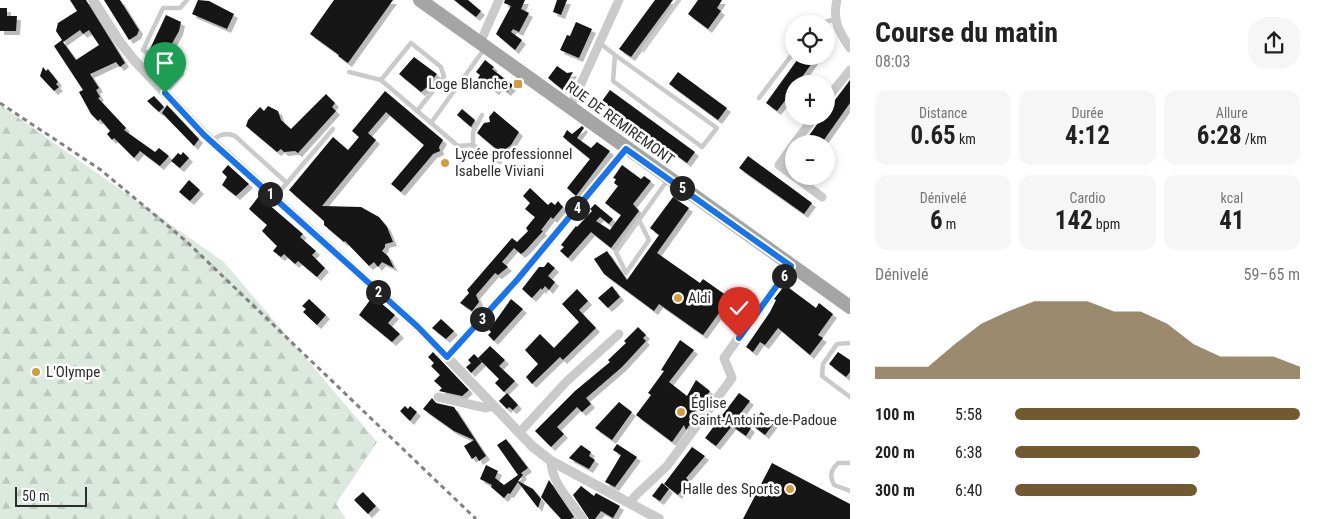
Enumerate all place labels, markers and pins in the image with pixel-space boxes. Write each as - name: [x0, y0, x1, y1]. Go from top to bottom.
- pin: [144, 42, 186, 93]
- place label: Loge Blanche: [428, 75, 508, 93]
- marker: Loge Blanche: [512, 78, 524, 90]
- place label: Lycée professionnel Isabelle Viviani: [455, 145, 572, 180]
- marker: Lycée professionnel Isabelle Viviani: [439, 157, 451, 169]
- pin: 5: [670, 176, 694, 200]
- pin: 1: [258, 182, 282, 206]
- pin: 4: [564, 196, 590, 220]
- pin: 6: [772, 264, 796, 288]
- pin: 2: [366, 280, 390, 304]
- pin: [718, 287, 760, 338]
- place label: Aldi: [688, 289, 711, 307]
- marker: Aldi: [672, 292, 684, 304]
- pin: 3: [470, 306, 494, 332]
- place label: L'Olympe: [46, 363, 100, 381]
- marker: L'Olympe: [30, 366, 42, 378]
- place label: Église Saint-Antoine-de-Padoue: [691, 394, 837, 429]
- marker: Église Saint-Antoine-de-Padoue: [675, 406, 687, 418]
- place label: Halle des Sports: [682, 480, 780, 498]
- marker: Halle des Sports: [784, 483, 796, 495]

